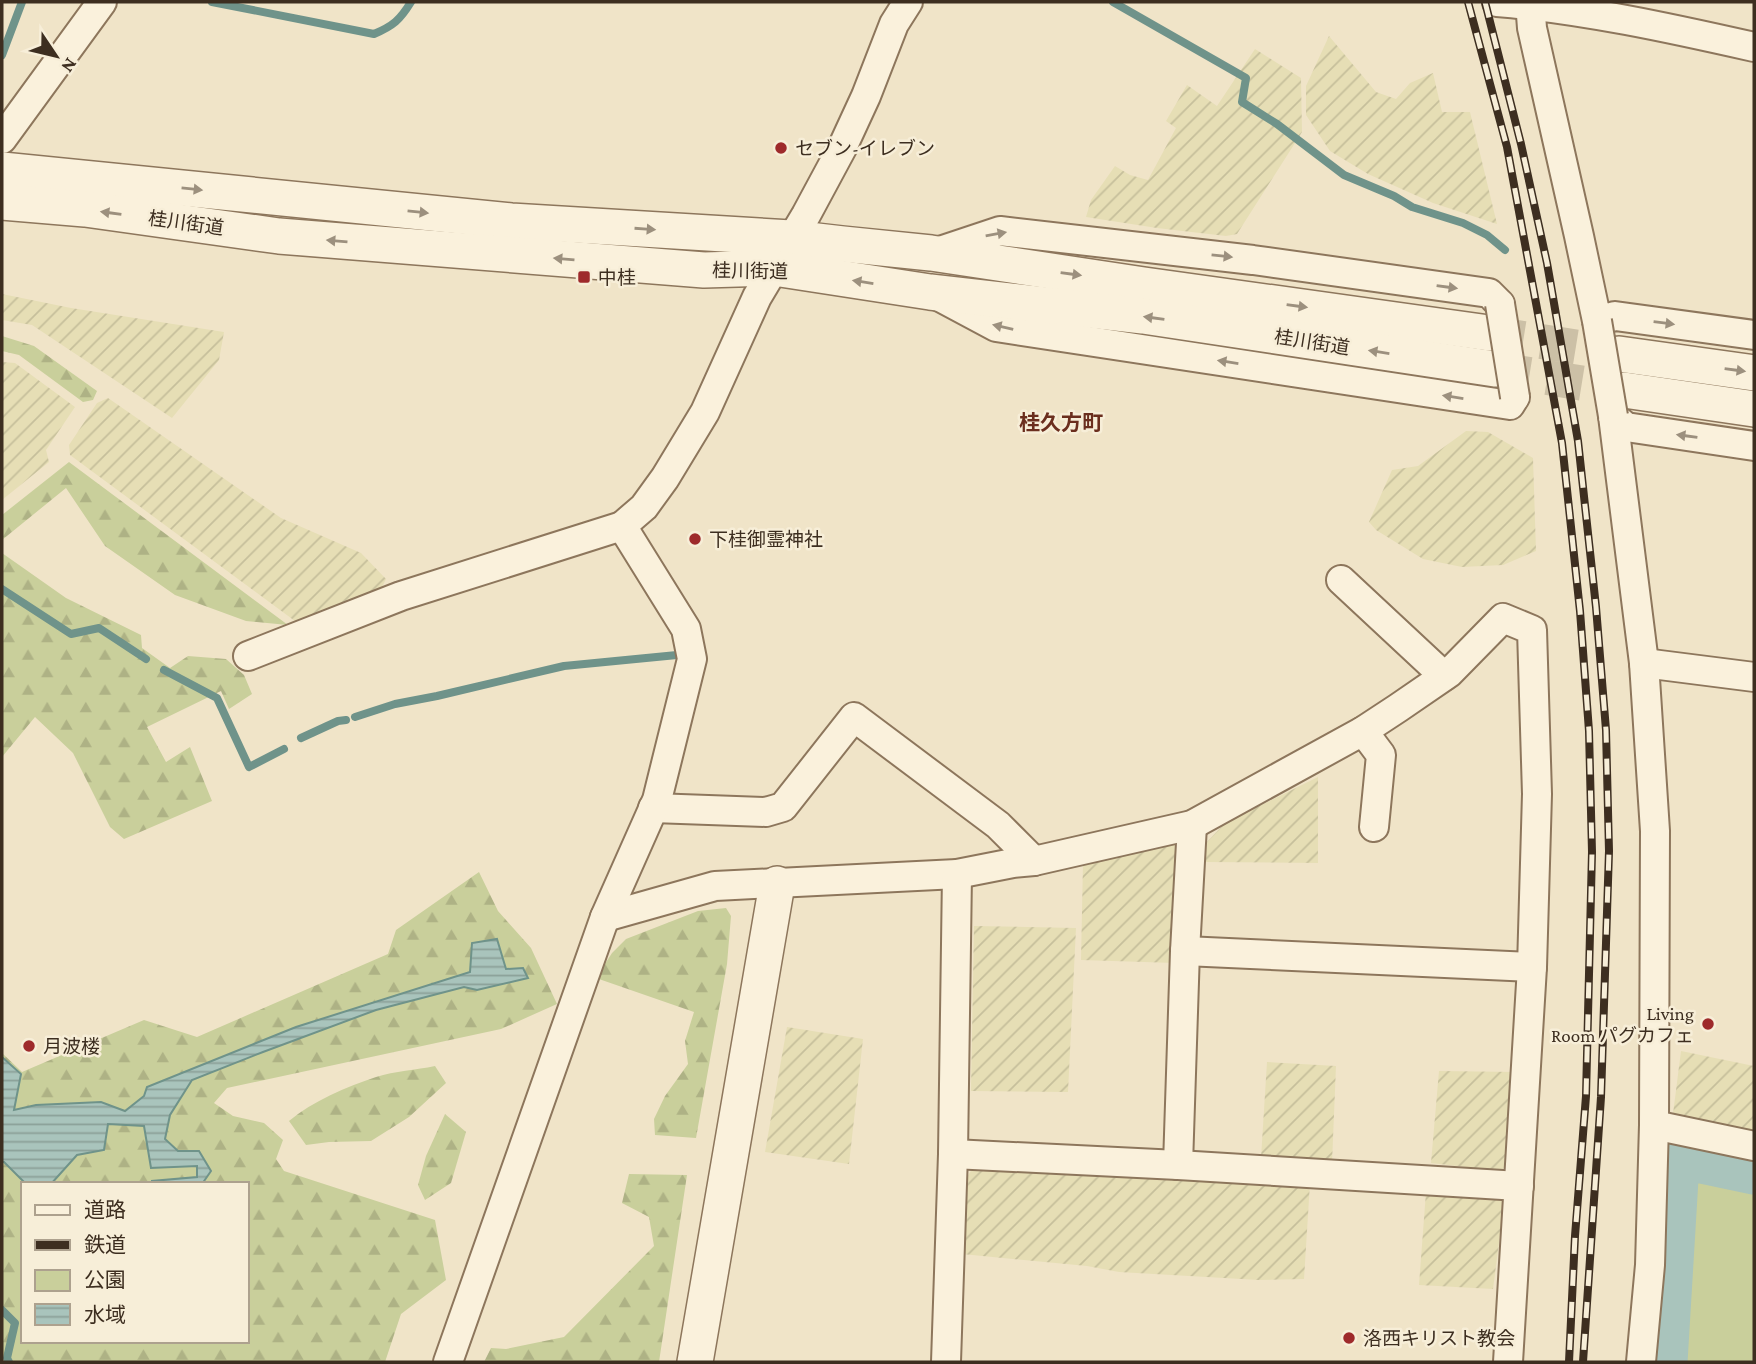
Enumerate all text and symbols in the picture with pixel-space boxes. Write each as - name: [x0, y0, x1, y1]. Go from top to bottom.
- north arrow: [21, 21, 91, 91]
- text: N: [57, 54, 82, 77]
- place label: セブン-イレブン: [795, 138, 935, 159]
- marker: セブン-イレブン: [773, 140, 789, 156]
- one-way arrow: [181, 184, 203, 195]
- one-way arrow: [407, 206, 429, 217]
- one-way arrow: [100, 207, 122, 218]
- street label: 桂川街道: [147, 207, 225, 239]
- one-way arrow: [634, 224, 656, 235]
- one-way arrow: [985, 229, 1007, 240]
- one-way arrow: [326, 235, 348, 246]
- one-way arrow: [1211, 251, 1233, 262]
- one-way arrow: [552, 253, 574, 264]
- street label: 桂川街道: [712, 260, 788, 282]
- place label: 中桂: [598, 267, 636, 288]
- marker: 中桂: [576, 269, 592, 285]
- one-way arrow: [1060, 269, 1082, 280]
- one-way arrow: [852, 276, 874, 287]
- one-way arrow: [1437, 282, 1459, 293]
- one-way arrow: [1286, 301, 1308, 312]
- one-way arrow: [1143, 312, 1165, 323]
- one-way arrow: [1653, 317, 1675, 328]
- one-way arrow: [992, 322, 1014, 333]
- street label: 桂川街道: [1273, 326, 1351, 358]
- one-way arrow: [1368, 346, 1390, 357]
- one-way arrow: [1217, 356, 1239, 367]
- one-way arrow: [1724, 365, 1746, 376]
- one-way arrow: [1441, 391, 1463, 402]
- district label: 桂久方町: [1019, 411, 1103, 435]
- one-way arrow: [1676, 430, 1698, 441]
- place label: 下桂御霊神社: [709, 529, 823, 550]
- marker: 下桂御霊神社: [687, 531, 703, 547]
- place label: Living Room パグカフェ: [1551, 1003, 1694, 1046]
- marker: Living Room パグカフェ: [1700, 1016, 1716, 1032]
- place label: 月波楼: [43, 1036, 100, 1057]
- marker: 月波楼: [21, 1038, 37, 1054]
- legend: [21, 1182, 248, 1343]
- text: 道路: [84, 1198, 126, 1222]
- text: 鉄道: [84, 1233, 126, 1257]
- text: 公園: [84, 1268, 126, 1292]
- text: 水域: [84, 1303, 126, 1327]
- place label: 洛西キリスト教会: [1363, 1328, 1515, 1349]
- marker: 洛西キリスト教会: [1341, 1330, 1357, 1346]

